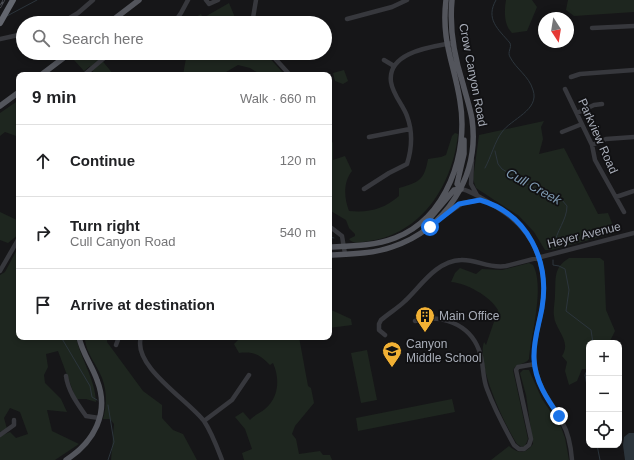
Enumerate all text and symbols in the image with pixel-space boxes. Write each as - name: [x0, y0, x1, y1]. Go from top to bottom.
- north arrow: [538, 12, 574, 48]
- search box: [16, 16, 332, 60]
- street label: Crow Canyon Road: [456, 22, 490, 128]
- icon: search: [30, 27, 52, 49]
- text: Search here: [62, 30, 144, 47]
- text: 9 min: [32, 88, 76, 107]
- text: Walk · 660 m: [240, 91, 316, 106]
- street label: Parkview Road: [575, 96, 621, 176]
- icon: ahead: [32, 150, 54, 172]
- text: Continue: [70, 152, 135, 169]
- text: 120 m: [280, 153, 316, 168]
- water label: Cull Creek: [504, 165, 565, 208]
- text: Turn right: [70, 217, 140, 234]
- route start: [421, 218, 439, 236]
- street label: Heyer Avenue: [546, 219, 622, 251]
- icon: right: [32, 222, 54, 244]
- text: 540 m: [280, 225, 316, 240]
- text: Cull Canyon Road: [70, 234, 176, 249]
- icon: arrive: [32, 294, 54, 316]
- text: Arrive at destination: [70, 296, 215, 313]
- building icon: Main Office: [414, 305, 436, 333]
- place label: Main Office: [439, 309, 500, 323]
- place label: Canyon Middle School: [406, 337, 481, 365]
- school or university icon: Canyon Middle School: [381, 340, 403, 368]
- map controls: [586, 340, 622, 448]
- button: +: [586, 340, 622, 376]
- button: −: [586, 376, 622, 412]
- route end: [550, 407, 568, 425]
- button: locate: [586, 412, 622, 448]

